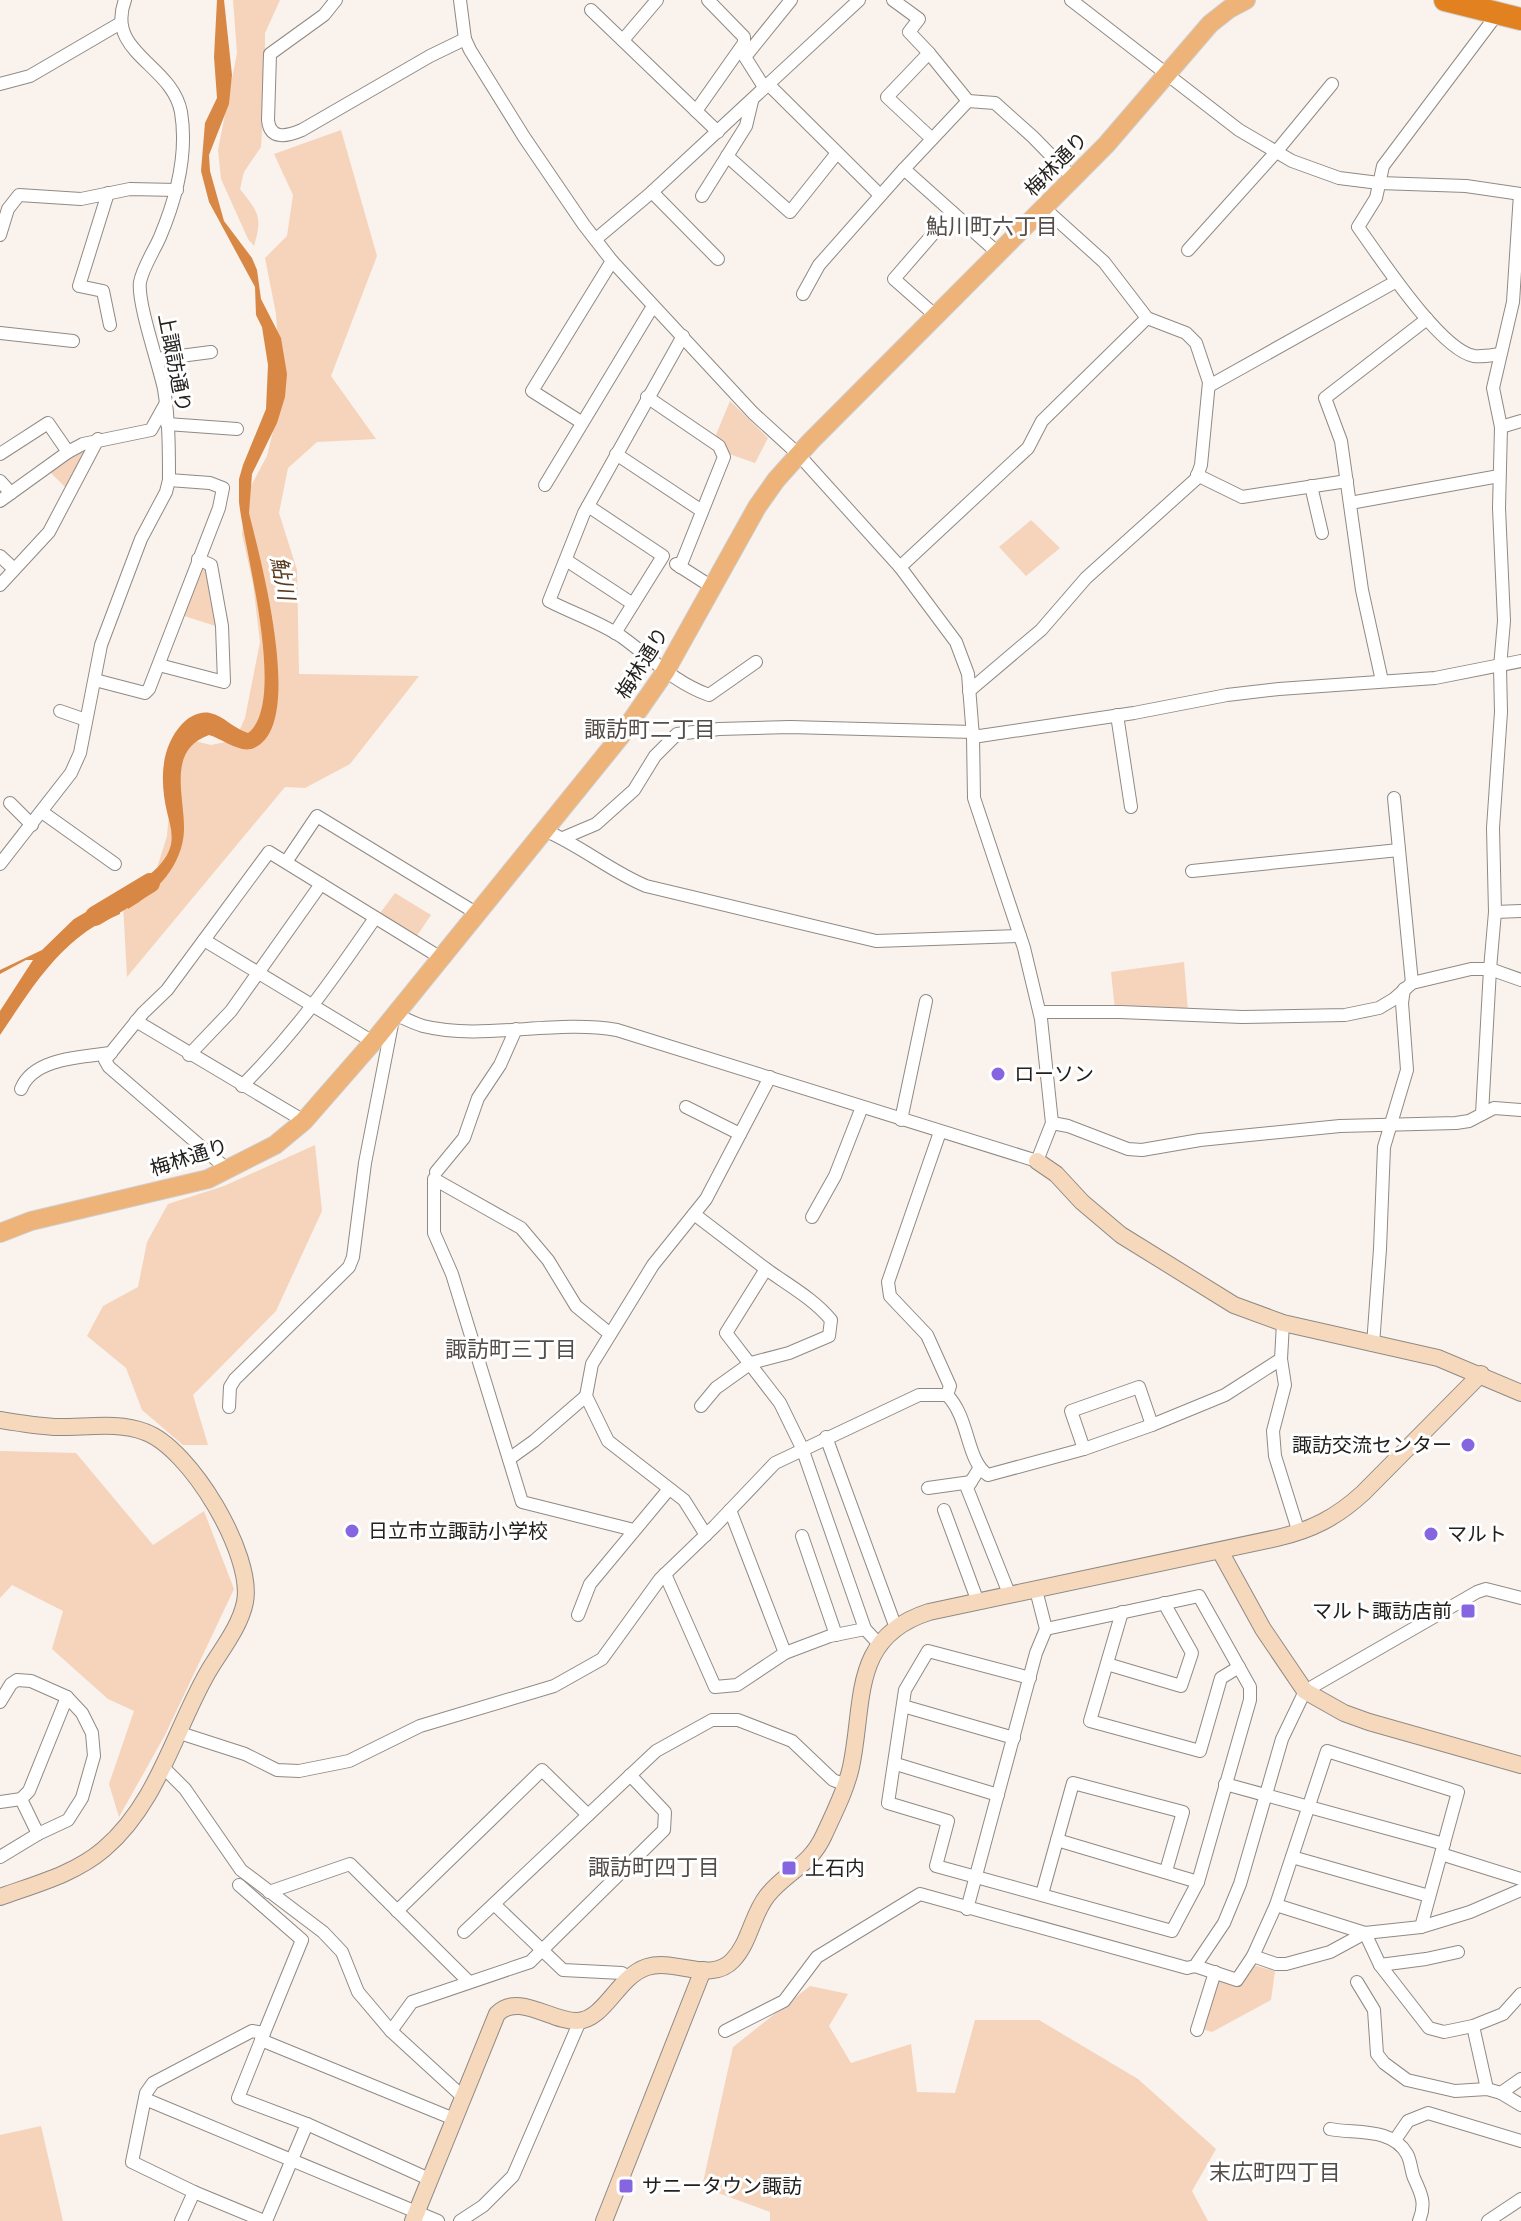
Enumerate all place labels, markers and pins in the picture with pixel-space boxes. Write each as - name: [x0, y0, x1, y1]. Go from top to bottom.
- place label: ローソン: [1014, 1057, 1094, 1087]
- marker: ローソン: [989, 1065, 1007, 1083]
- place label: 諏訪交流センター: [1292, 1428, 1452, 1458]
- marker: 諏訪交流センター: [1459, 1436, 1477, 1454]
- place label: 日立市立諏訪小学校: [368, 1514, 548, 1544]
- place label: マルト: [1447, 1517, 1507, 1547]
- marker: 日立市立諏訪小学校: [343, 1522, 361, 1540]
- marker: マルト: [1422, 1525, 1440, 1543]
- place label: マルト諏訪店前: [1312, 1594, 1452, 1624]
- marker: マルト諏訪店前: [1459, 1602, 1477, 1620]
- place label: 上石内: [805, 1851, 865, 1881]
- marker: 上石内: [780, 1859, 798, 1877]
- place label: サニータウン諏訪: [642, 2169, 802, 2199]
- marker: サニータウン諏訪: [617, 2177, 635, 2195]

